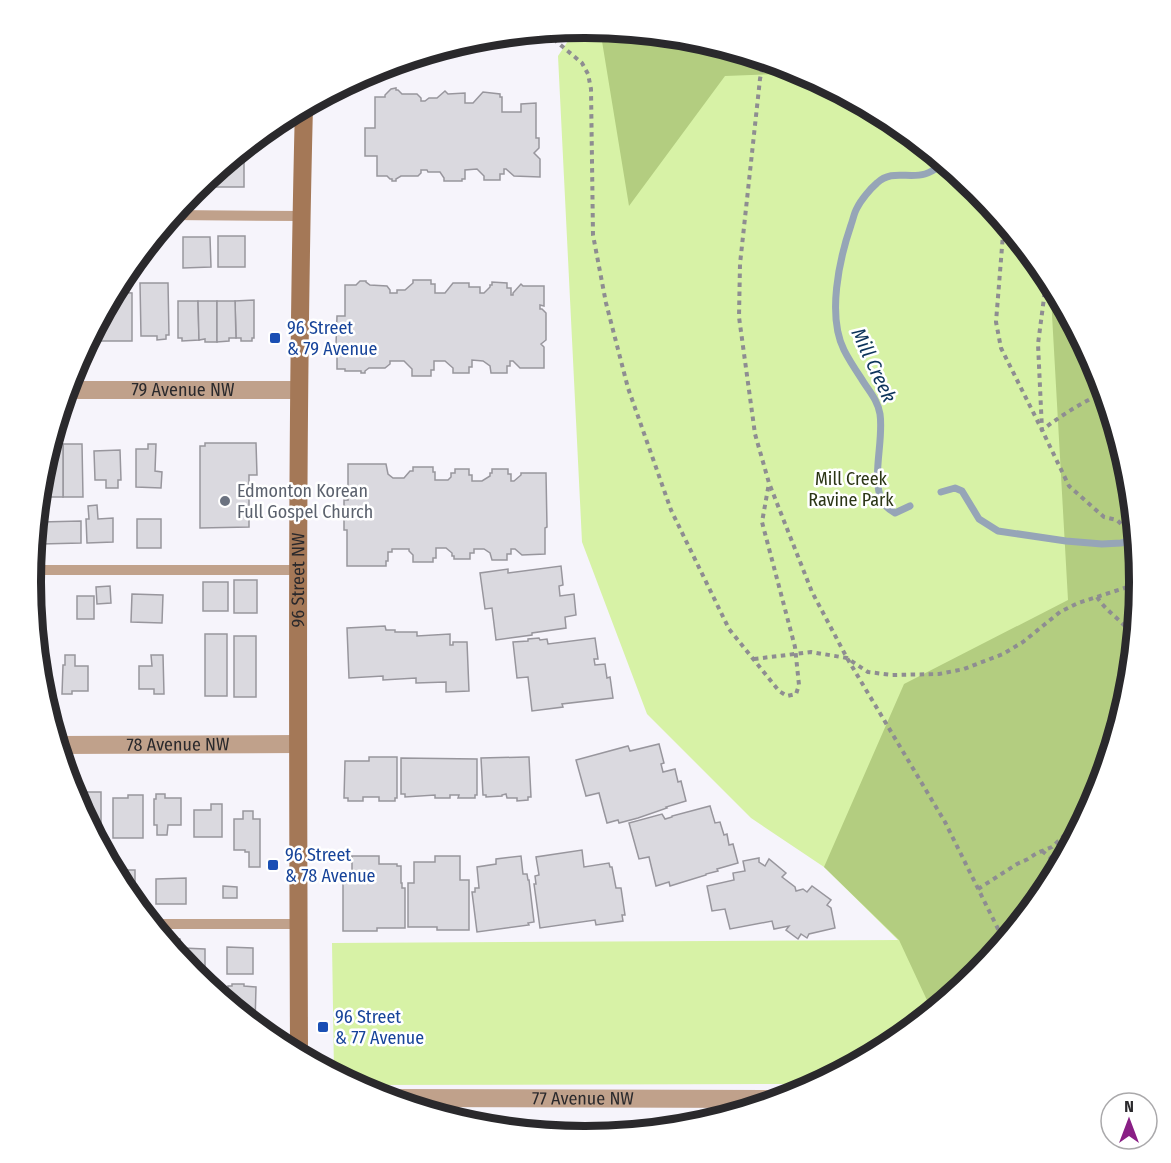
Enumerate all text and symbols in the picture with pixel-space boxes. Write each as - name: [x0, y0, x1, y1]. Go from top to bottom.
- place label: 96 Street & 79 Avenue: [287, 317, 377, 360]
- water label: Mill Creek: [846, 324, 902, 406]
- marker: 96 Street & 79 Avenue: [268, 331, 282, 345]
- street label: 79 Avenue NW: [132, 379, 235, 401]
- park label: Mill Creek Ravine Park: [808, 468, 894, 511]
- place label: Edmonton Korean Full Gospel Church: [237, 480, 373, 523]
- marker: Edmonton Korean Full Gospel Church: [218, 494, 232, 508]
- street label: 96 Street NW: [287, 532, 309, 627]
- street label: 78 Avenue NW: [126, 733, 230, 756]
- place label: 96 Street & 78 Avenue: [285, 844, 376, 887]
- marker: 96 Street & 78 Avenue: [266, 858, 280, 872]
- place label: 96 Street & 77 Avenue: [335, 1006, 424, 1049]
- marker: 96 Street & 77 Avenue: [316, 1020, 330, 1034]
- street label: 77 Avenue NW: [532, 1087, 634, 1110]
- north arrow: [1099, 1091, 1159, 1151]
- text: N: [1124, 1097, 1134, 1116]

